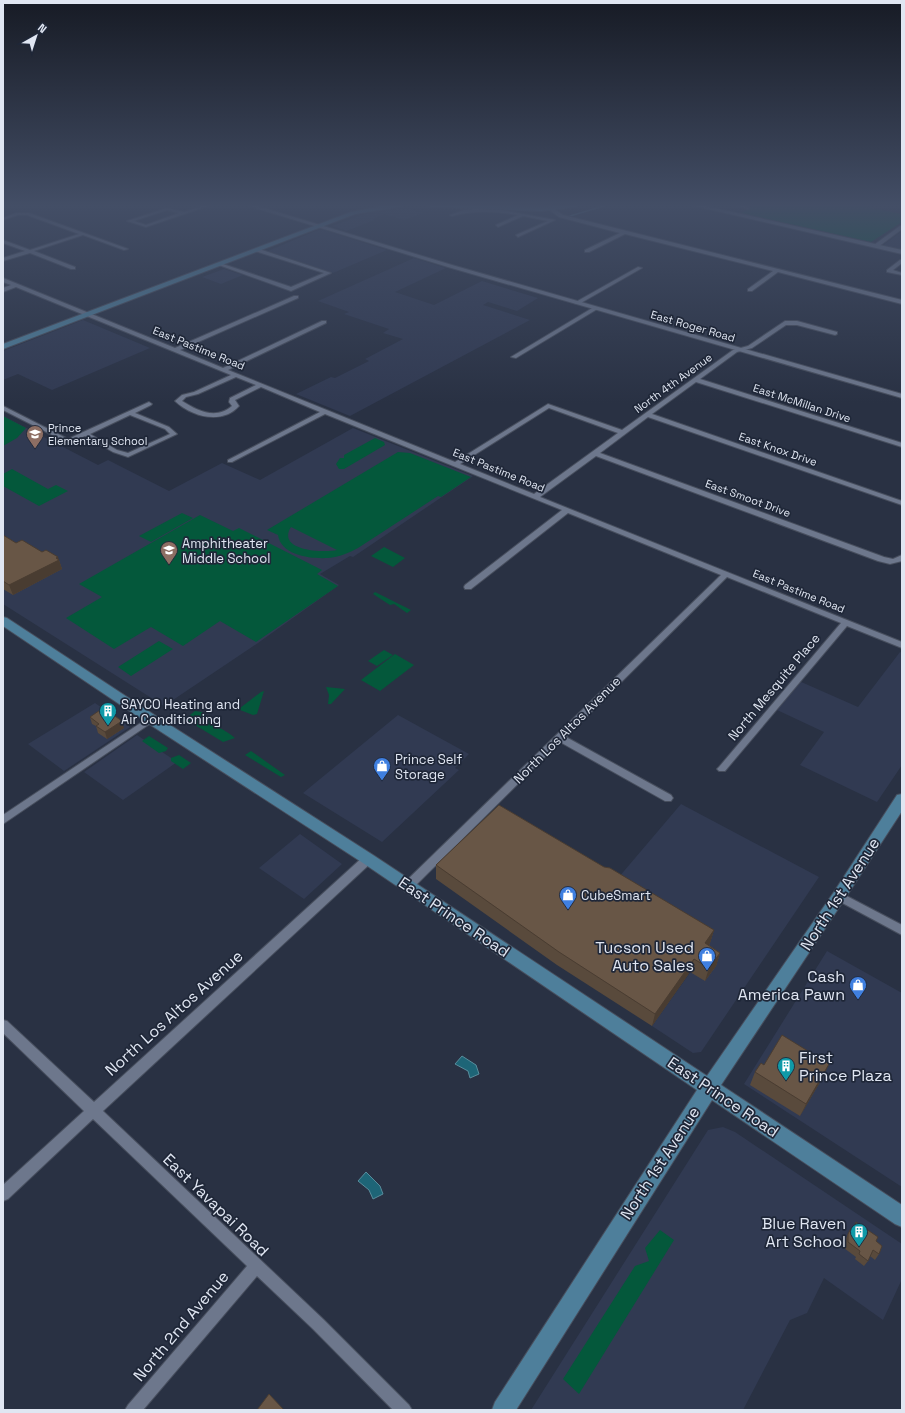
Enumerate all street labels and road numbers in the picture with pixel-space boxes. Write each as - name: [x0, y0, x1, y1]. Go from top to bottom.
- street label: East Roger Road: [649, 307, 737, 345]
- street label: East Pastime Road: [151, 323, 247, 373]
- street label: North 4th Avenue: [631, 350, 715, 416]
- street label: East McMillan Drive: [751, 381, 853, 425]
- street label: East Knox Drive: [737, 429, 819, 469]
- street label: East Pastime Road: [451, 445, 547, 495]
- street label: East Smoot Drive: [703, 476, 793, 520]
- street label: East Pastime Road: [751, 566, 847, 616]
- street label: North Mesquite Place: [724, 630, 824, 744]
- street label: North Los Altos Avenue: [510, 673, 624, 787]
- street label: North 1st Avenue: [796, 834, 884, 954]
- street label: East Prince Road: [394, 872, 514, 962]
- street label: North Los Altos Avenue: [101, 945, 247, 1081]
- street label: East Prince Road: [663, 1052, 783, 1142]
- street label: North 1st Avenue: [616, 1103, 704, 1223]
- street label: East Yavapai Road: [159, 1149, 273, 1261]
- street label: North 2nd Avenue: [129, 1266, 233, 1386]

